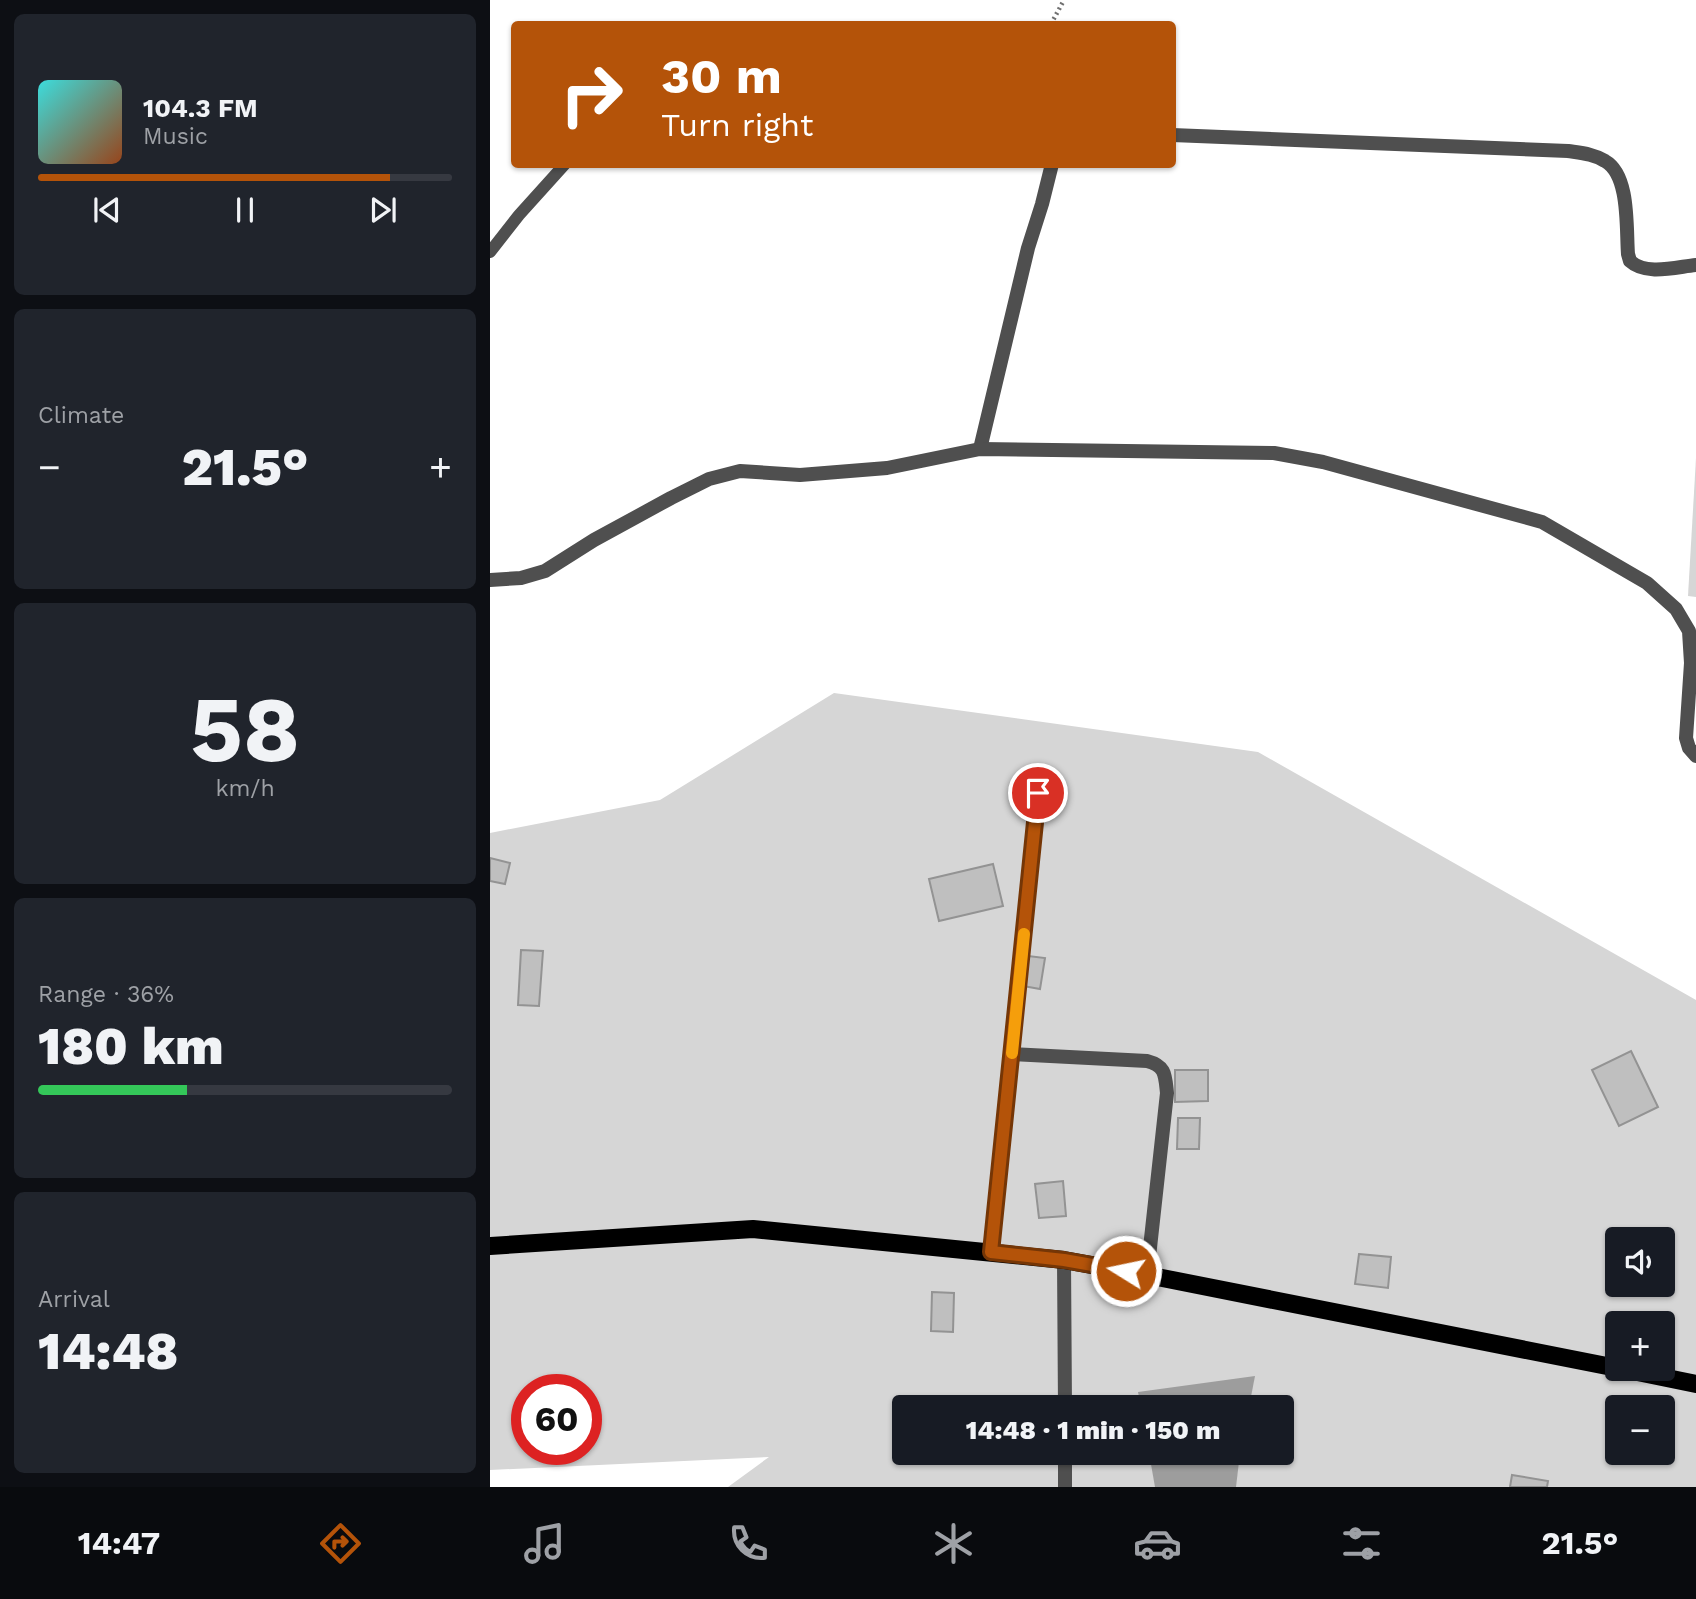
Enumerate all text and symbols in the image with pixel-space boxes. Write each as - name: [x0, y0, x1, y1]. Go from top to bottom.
- text: 30 m: [661, 47, 782, 105]
- icon: right: [546, 49, 637, 140]
- text: 104.3 FM: [143, 93, 258, 123]
- text: Turn right: [661, 106, 813, 144]
- text: Music: [143, 123, 208, 150]
- icon: previous: [88, 191, 126, 229]
- icon: pause: [226, 191, 264, 229]
- icon: next: [364, 191, 402, 229]
- text: Climate: [38, 402, 124, 429]
- text: 21.5°: [182, 437, 308, 498]
- text: −: [38, 445, 61, 489]
- text: +: [429, 445, 452, 489]
- text: 58: [190, 676, 300, 783]
- pin: [1008, 763, 1068, 823]
- icon: arrive: [1019, 774, 1057, 812]
- text: km/h: [215, 775, 275, 802]
- text: Range · 36%: [38, 981, 174, 1008]
- text: 180 km: [38, 1016, 224, 1077]
- map controls: [1605, 1227, 1675, 1465]
- button: sound: [1605, 1227, 1675, 1297]
- position arrow: [1089, 1234, 1163, 1308]
- text: Arrival: [38, 1286, 110, 1313]
- button: +: [1605, 1311, 1675, 1381]
- text: 14:48: [38, 1321, 178, 1382]
- speed limit sign: 60: [511, 1374, 602, 1465]
- button: −: [1605, 1395, 1675, 1465]
- text: 14:48 · 1 min · 150 m: [966, 1415, 1220, 1445]
- icon: directions: [316, 1519, 365, 1568]
- icon: music: [520, 1519, 569, 1568]
- icon: phone: [724, 1519, 773, 1568]
- icon: climate: [929, 1519, 978, 1568]
- icon: car: [1133, 1519, 1182, 1568]
- icon: filters: [1337, 1519, 1386, 1568]
- text: 14:47: [78, 1524, 160, 1562]
- text: 21.5°: [1542, 1524, 1618, 1562]

